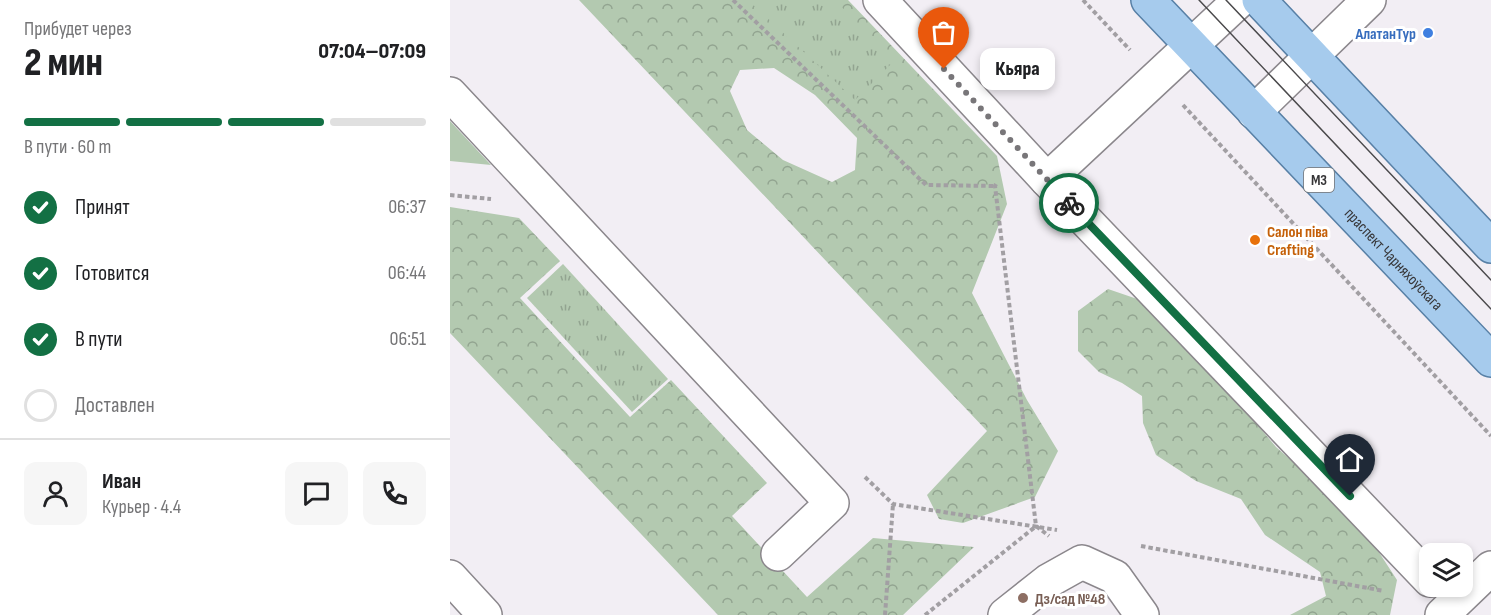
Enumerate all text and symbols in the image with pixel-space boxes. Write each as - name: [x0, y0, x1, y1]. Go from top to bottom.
- pin: [918, 7, 969, 69]
- icon: bag: [927, 16, 960, 49]
- text: Прибудет через: [24, 17, 132, 41]
- place label: АлатанТур: [1355, 25, 1416, 44]
- marker: АлатанТур: [1421, 26, 1435, 40]
- text: 07:04–07:09: [318, 38, 426, 65]
- text: 2 мин: [24, 40, 103, 87]
- callout: Кьяра: [980, 48, 1055, 90]
- text: Кьяра: [995, 57, 1040, 81]
- text: В пути · 60 m: [24, 135, 111, 159]
- road number: М3: [1304, 168, 1334, 192]
- courier: [1039, 173, 1099, 233]
- icon: bike: [1053, 187, 1086, 220]
- icon: check: [24, 191, 57, 224]
- text: Принят: [75, 194, 130, 221]
- text: 06:37: [388, 195, 426, 219]
- street label: праспект Чарняхоўскага: [1340, 204, 1446, 315]
- place label: Салон піва Crafting: [1267, 223, 1328, 260]
- marker: Салон піва Crafting: [1248, 233, 1262, 247]
- icon: check: [24, 257, 57, 290]
- text: Готовится: [75, 260, 149, 287]
- text: 06:44: [388, 261, 426, 285]
- icon: check: [24, 323, 57, 356]
- text: В пути: [75, 326, 123, 353]
- text: 06:51: [390, 327, 426, 351]
- text: Доставлен: [75, 392, 155, 419]
- pin: [1324, 434, 1375, 496]
- icon: home: [1333, 443, 1366, 476]
- button: person: [24, 462, 87, 525]
- button: chat: [285, 462, 348, 525]
- button: phone: [363, 462, 426, 525]
- text: Иван: [102, 468, 141, 495]
- text: Курьер · 4.4: [102, 495, 181, 519]
- map controls: [1419, 543, 1473, 597]
- button: layers: [1419, 543, 1473, 597]
- place label: Дз/сад №48: [1035, 590, 1106, 609]
- marker: Дз/сад №48: [1016, 591, 1030, 605]

